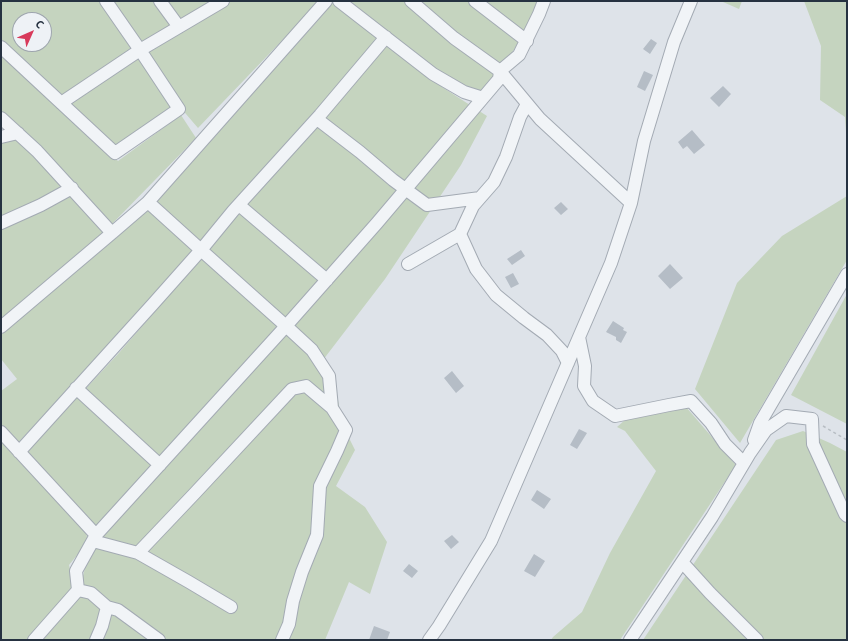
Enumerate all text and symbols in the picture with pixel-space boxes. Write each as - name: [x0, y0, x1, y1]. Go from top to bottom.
- north arrow: [12, 12, 52, 52]
- text: С: [33, 17, 47, 31]

